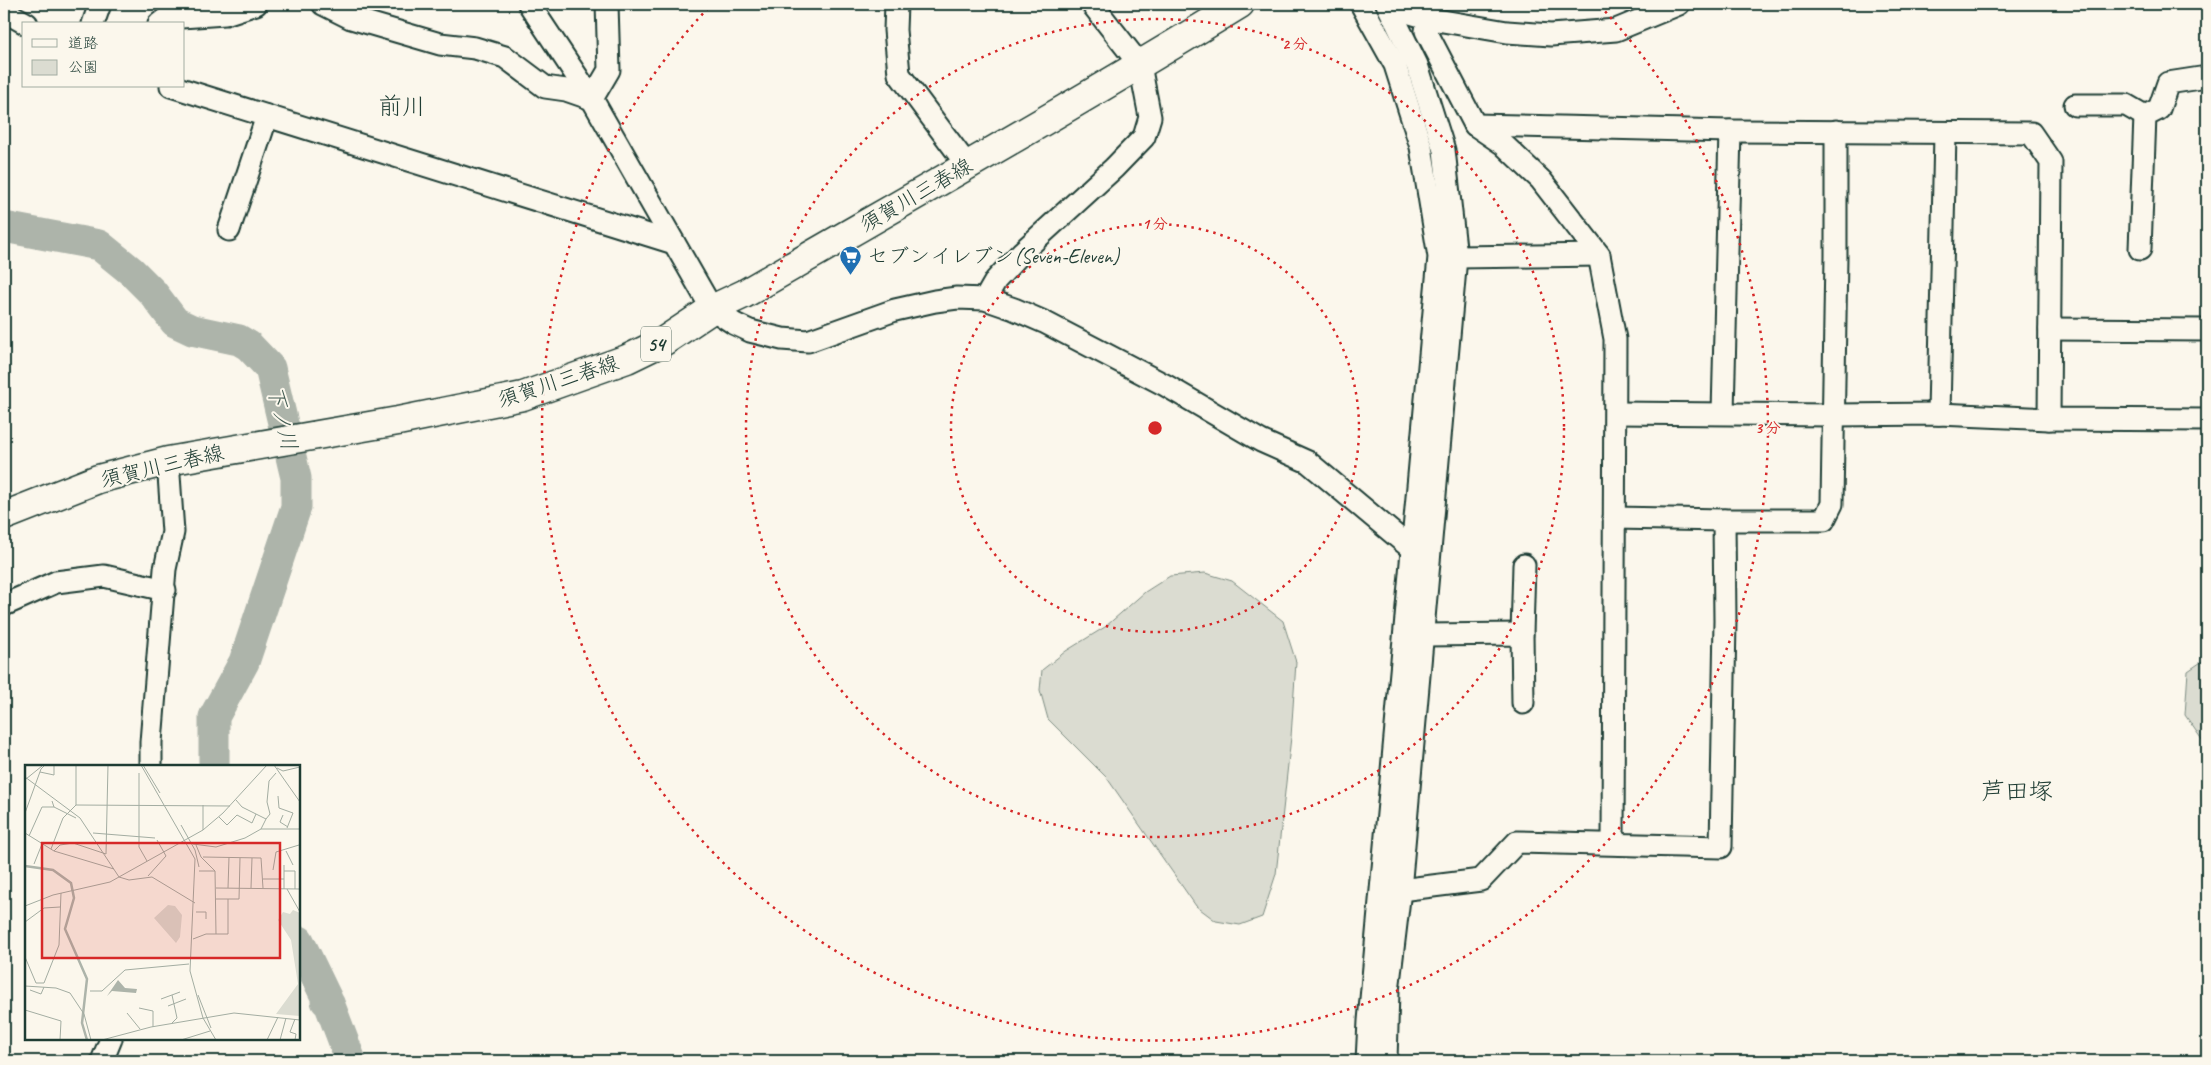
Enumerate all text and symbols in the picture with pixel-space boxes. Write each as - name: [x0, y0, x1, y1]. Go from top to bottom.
- legend: [22, 22, 185, 88]
- text: 道路: [68, 34, 98, 53]
- text: 2 分: [1282, 35, 1308, 54]
- text: 公園: [68, 58, 98, 77]
- district label: 前川: [378, 91, 426, 121]
- street label: 須賀川三春線: [855, 152, 977, 238]
- text: 1 分: [1142, 215, 1168, 234]
- place label: セブンイレブン(Seven-Eleven): [867, 243, 1120, 269]
- supermarket icon: セブンイレブン(Seven-Eleven): [839, 244, 863, 275]
- road number: 54: [641, 326, 671, 362]
- street label: 須賀川三春線: [494, 349, 622, 413]
- water label: 下ノ川: [260, 383, 304, 453]
- centre of rings: [1146, 419, 1164, 437]
- text: 3 分: [1755, 419, 1781, 438]
- street label: 須賀川三春線: [98, 439, 226, 493]
- inset map: [25, 765, 300, 1040]
- district label: 芦田塚: [1981, 776, 2053, 806]

